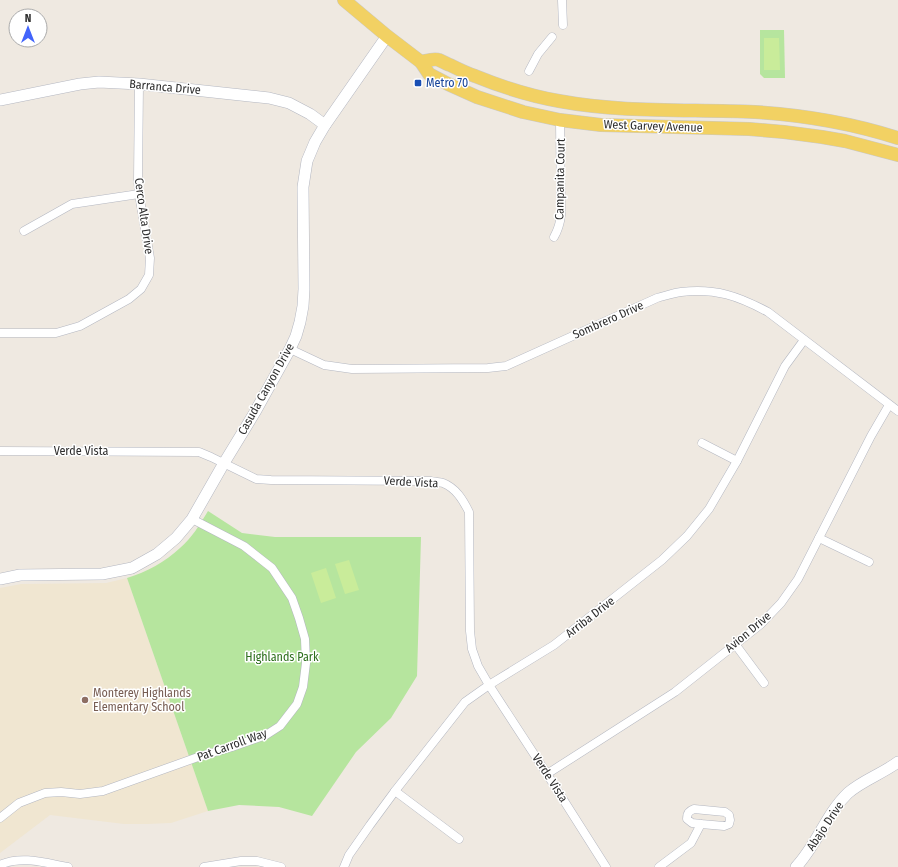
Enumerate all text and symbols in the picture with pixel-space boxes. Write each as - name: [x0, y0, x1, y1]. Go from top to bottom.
- north arrow: [8, 8, 48, 48]
- text: N: [25, 12, 31, 25]
- place label: Metro 70: [426, 76, 468, 90]
- street label: Barranca Drive: [129, 77, 201, 97]
- marker: Metro 70: [413, 78, 423, 88]
- street label: West Garvey Avenue: [603, 117, 703, 135]
- street label: Campanita Court: [552, 138, 568, 220]
- street label: Cerco Alta Drive: [132, 177, 156, 255]
- street label: Sombrero Drive: [570, 298, 646, 342]
- street label: Casuda Canyon Drive: [235, 341, 297, 437]
- street label: Verde Vista: [54, 444, 108, 458]
- street label: Verde Vista: [383, 474, 439, 490]
- street label: Arriba Drive: [563, 594, 617, 640]
- street label: Avion Drive: [722, 609, 774, 655]
- park label: Highlands Park: [245, 650, 319, 664]
- place label: Monterey Highlands Elementary School: [93, 686, 191, 714]
- marker: Monterey Highlands Elementary School: [80, 695, 90, 705]
- street label: Pat Carroll Way: [195, 726, 269, 764]
- street label: Verde Vista: [529, 751, 571, 805]
- street label: Abajo Drive: [804, 799, 846, 853]

